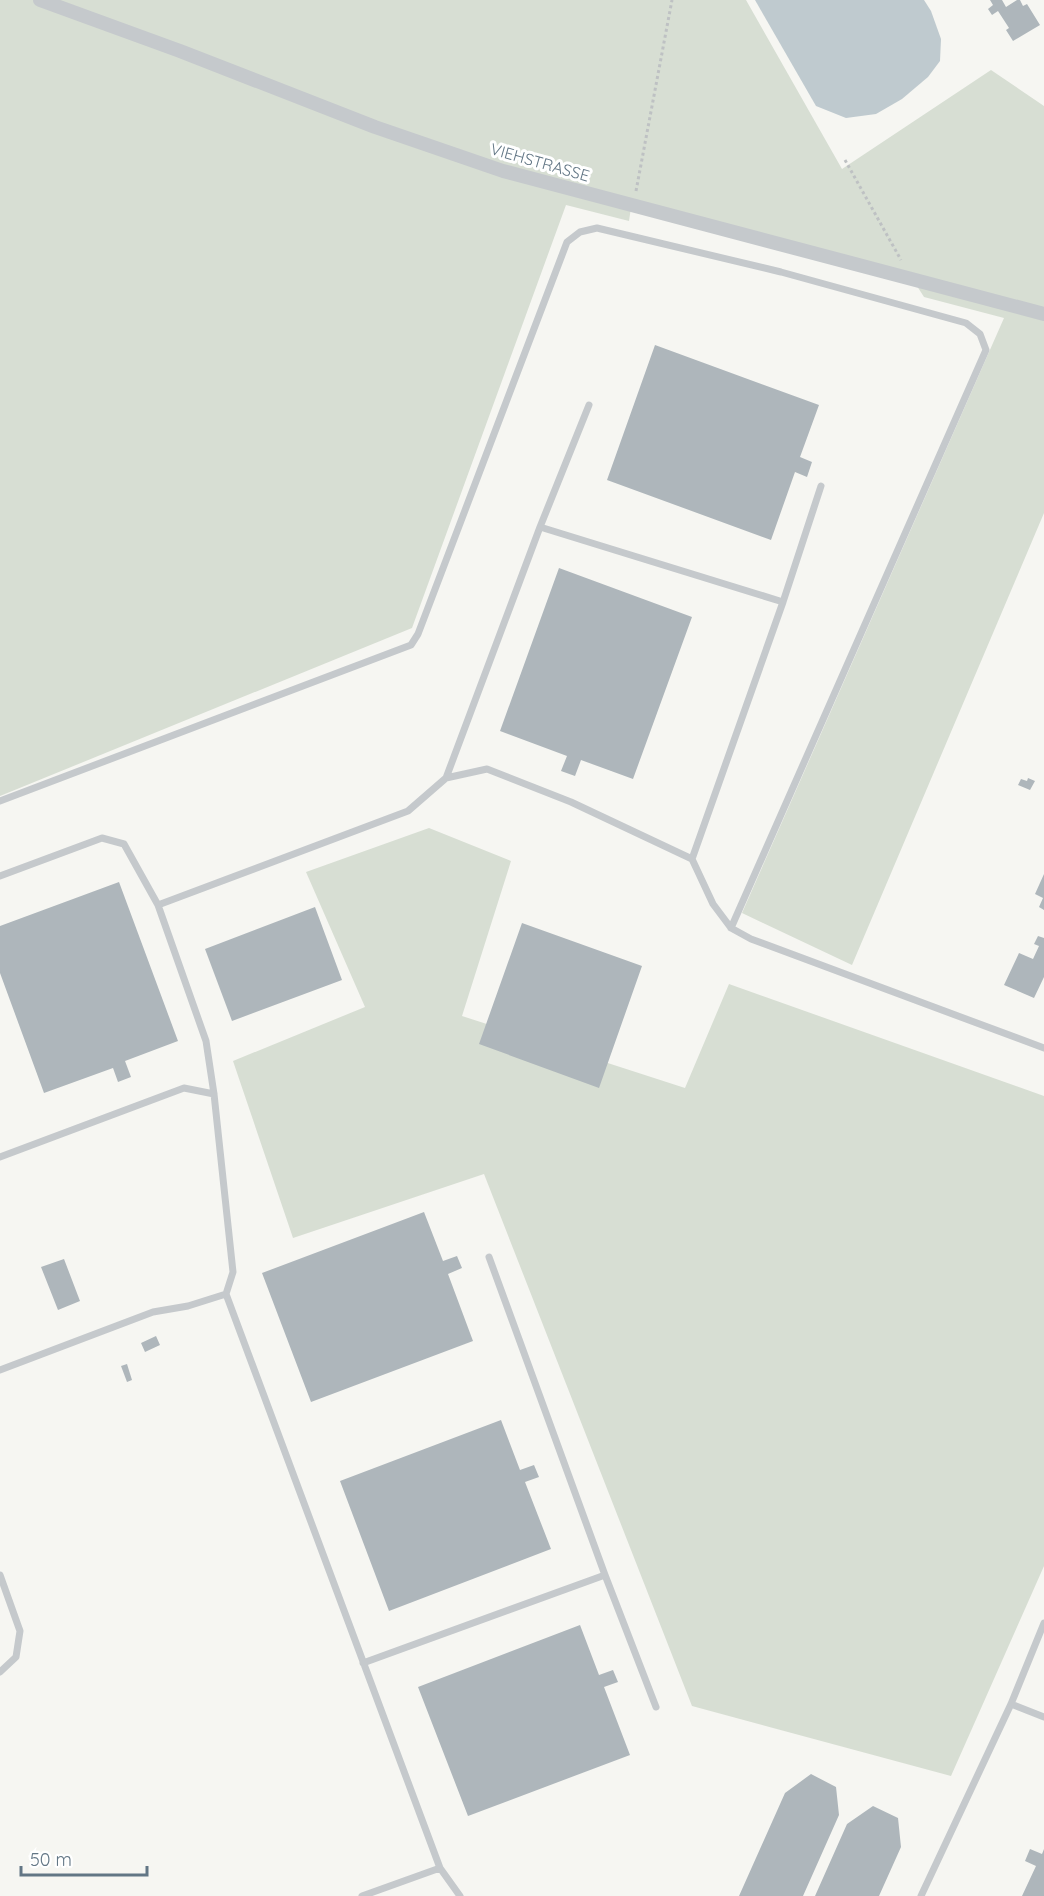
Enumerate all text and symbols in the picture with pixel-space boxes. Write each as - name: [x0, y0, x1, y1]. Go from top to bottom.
- street label: VIEHSTRASSE: [488, 138, 592, 186]
- scale bar: [21, 1839, 147, 1877]
- text: 50 m: [30, 1848, 72, 1871]

